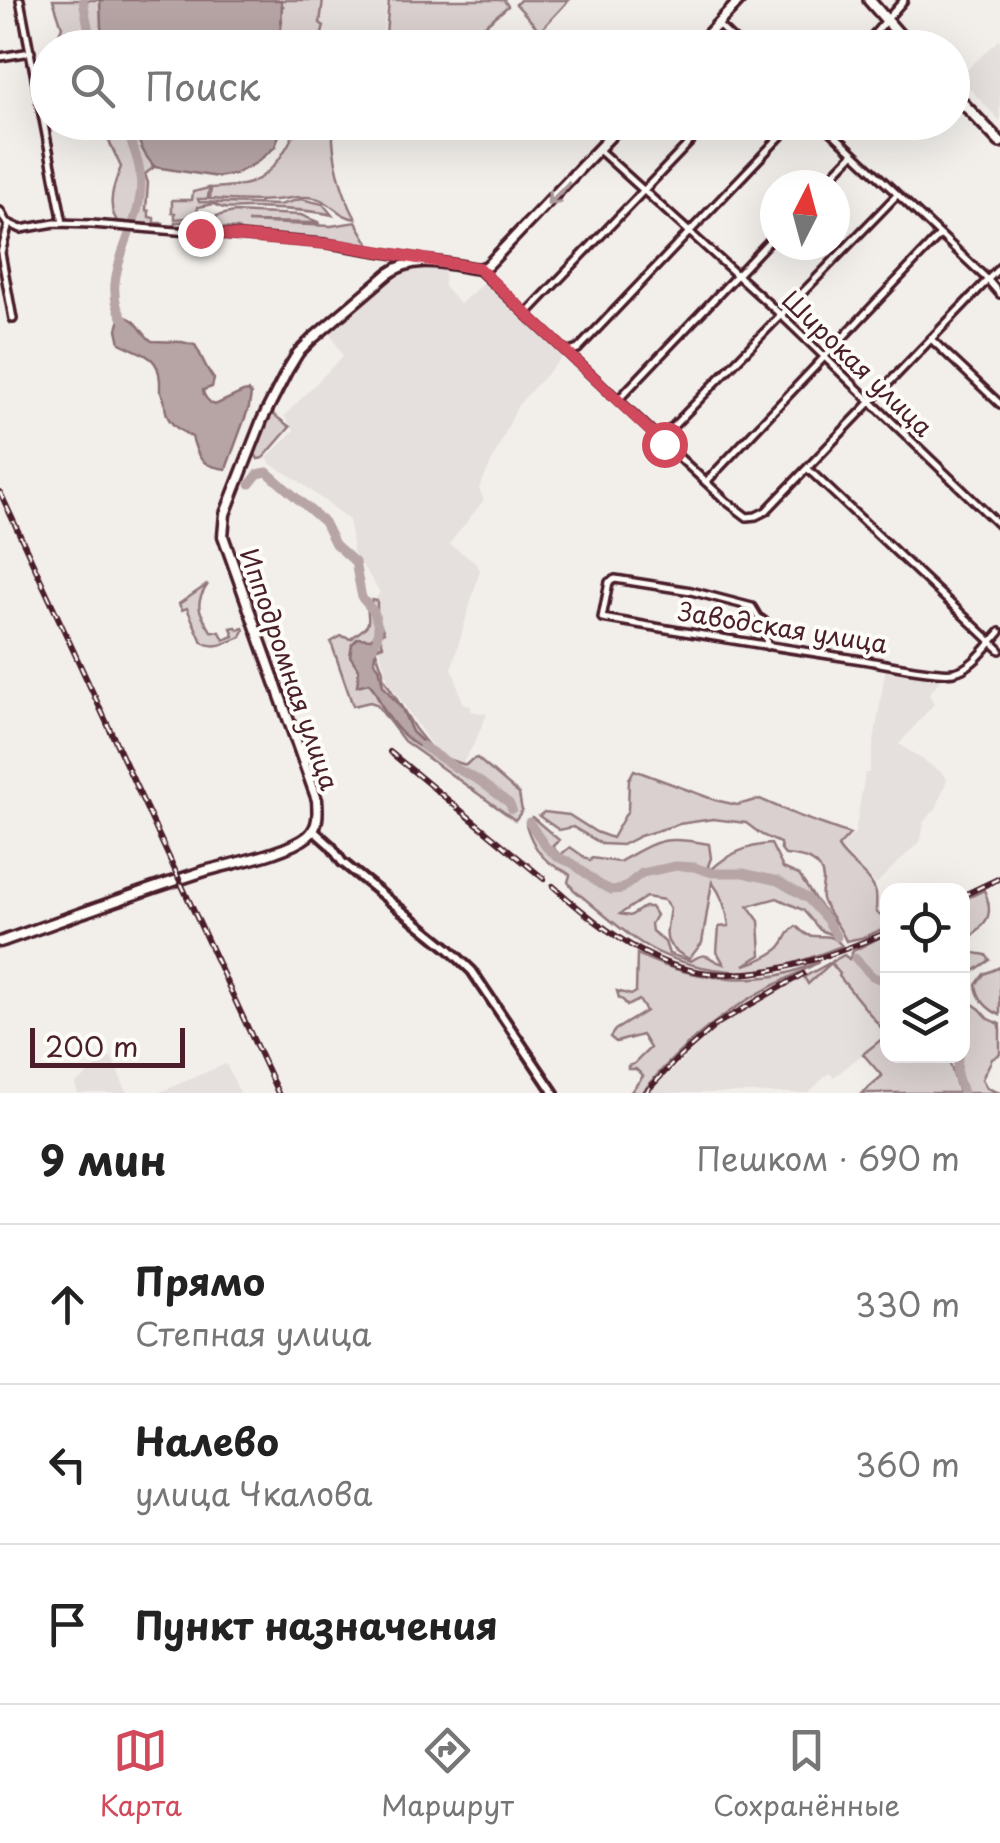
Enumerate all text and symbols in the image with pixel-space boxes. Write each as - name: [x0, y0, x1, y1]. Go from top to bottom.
- search box: [30, 30, 970, 140]
- text: Поиск: [145, 57, 260, 114]
- icon: search: [65, 58, 120, 113]
- north arrow: [760, 170, 850, 260]
- one-way arrow: [546, 181, 570, 205]
- route end: [178, 211, 224, 257]
- street label: Широкая улица: [774, 281, 942, 445]
- route start: [642, 422, 688, 468]
- street label: Ипподромная улица: [231, 543, 349, 795]
- street label: Заводская улица: [676, 592, 891, 662]
- map controls: [880, 883, 970, 1063]
- button: locate: [880, 883, 970, 973]
- button: layers: [880, 973, 970, 1063]
- scale bar: [30, 1023, 185, 1068]
- text: 200 m: [45, 1024, 138, 1067]
- text: 9 мин: [40, 1127, 167, 1190]
- text: Пешком · 690 m: [696, 1134, 960, 1182]
- text: Прямо: [135, 1252, 265, 1309]
- icon: ahead: [40, 1277, 95, 1332]
- text: 330 m: [855, 1280, 960, 1328]
- text: Степная улица: [135, 1309, 371, 1357]
- text: Налево: [135, 1412, 279, 1469]
- icon: left: [40, 1437, 95, 1492]
- text: 360 m: [855, 1440, 960, 1488]
- text: улица Чкалова: [135, 1469, 372, 1517]
- text: Пункт назначения: [135, 1596, 498, 1653]
- icon: arrive: [40, 1597, 95, 1652]
- tab: Карта: [100, 1723, 182, 1826]
- tab: Маршрут: [381, 1723, 514, 1826]
- tab: Сохранённые: [713, 1723, 900, 1826]

